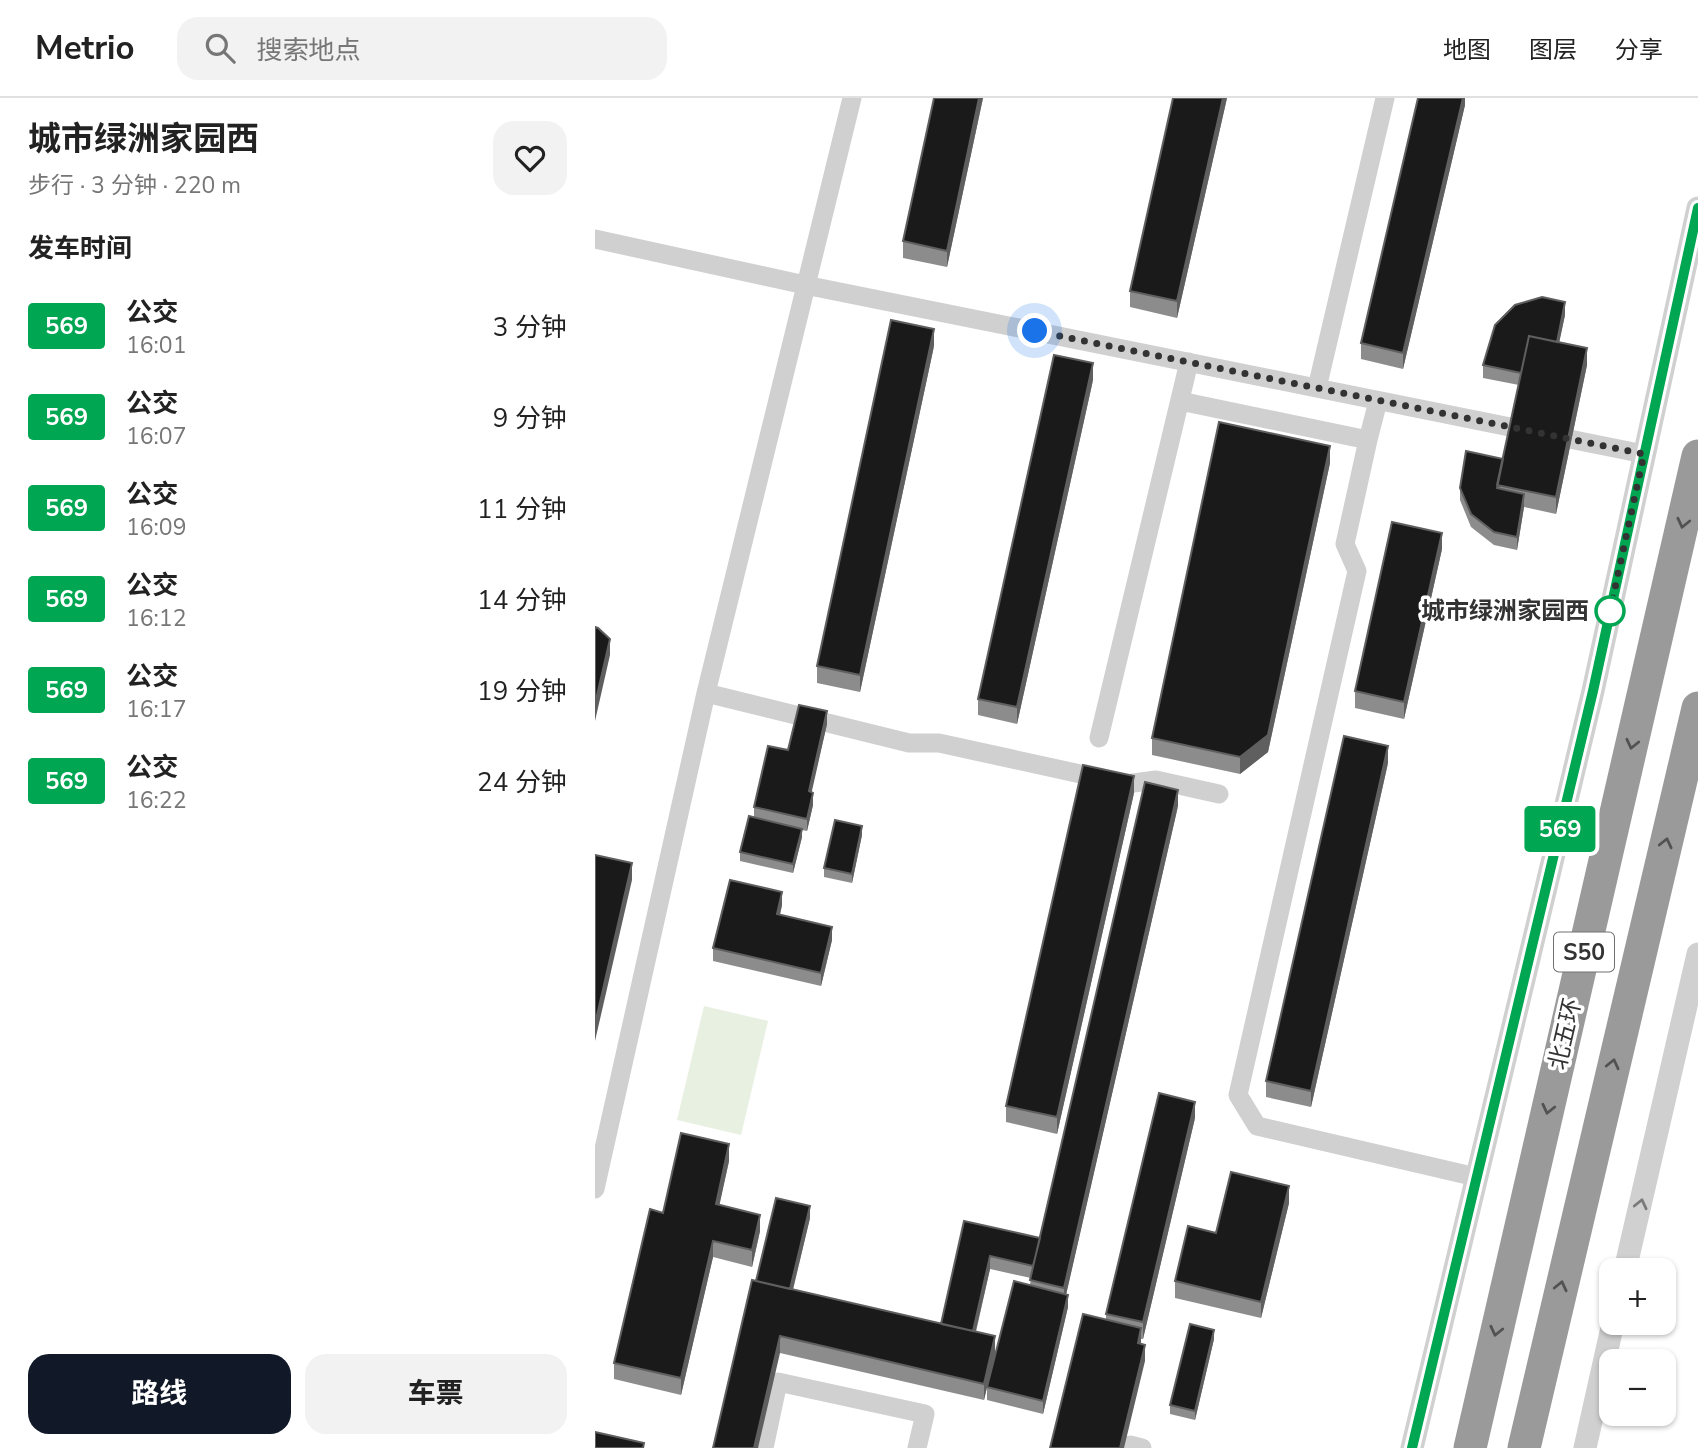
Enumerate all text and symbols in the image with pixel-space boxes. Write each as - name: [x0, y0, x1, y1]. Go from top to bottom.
- search box: [177, 17, 667, 80]
- text: Metrio: [35, 26, 135, 71]
- icon: search: [201, 29, 239, 67]
- text: 搜索地点: [257, 33, 361, 68]
- text: 地图: [1443, 34, 1491, 66]
- text: 图层: [1529, 34, 1577, 66]
- text: 分享: [1615, 34, 1663, 66]
- text: 城市绿洲家园西: [28, 117, 259, 162]
- button: heart: [493, 121, 567, 195]
- text: 步行 · 3 分钟 · 220 m: [28, 170, 241, 201]
- text: 发车时间: [28, 231, 132, 266]
- text: 公交: [126, 295, 178, 330]
- text: 569: [45, 310, 88, 342]
- text: 3 分钟: [493, 310, 567, 345]
- your location: [1017, 313, 1052, 348]
- text: 16:01: [126, 330, 186, 361]
- text: 公交: [126, 386, 178, 421]
- text: 569: [45, 401, 88, 433]
- text: 9 分钟: [493, 401, 567, 436]
- text: 16:07: [126, 421, 186, 452]
- text: 公交: [126, 477, 178, 512]
- text: 569: [45, 492, 88, 524]
- text: 11 分钟: [477, 492, 567, 527]
- text: 16:09: [126, 512, 186, 543]
- one-way arrow: [1676, 517, 1691, 529]
- text: 公交: [126, 568, 178, 603]
- text: 569: [45, 583, 88, 615]
- text: 14 分钟: [477, 583, 567, 618]
- place label: 城市绿洲家园西: [1421, 595, 1589, 627]
- marker: 城市绿洲家园西: [1595, 596, 1625, 626]
- text: 16:12: [126, 603, 186, 634]
- text: 公交: [126, 659, 178, 694]
- text: 569: [45, 674, 88, 706]
- text: 19 分钟: [477, 674, 567, 709]
- text: 16:17: [126, 694, 186, 725]
- one-way arrow: [1625, 738, 1640, 750]
- text: 公交: [126, 750, 178, 785]
- text: 569: [45, 765, 88, 797]
- text: 24 分钟: [477, 765, 567, 800]
- text: 16:22: [126, 785, 186, 816]
- line badge: 569: [1520, 806, 1600, 852]
- text: 569: [1538, 813, 1582, 845]
- one-way arrow: [1658, 837, 1672, 849]
- road number: S50: [1554, 932, 1614, 972]
- street label: 北五环: [1541, 995, 1589, 1073]
- one-way arrow: [1605, 1059, 1619, 1071]
- one-way arrow: [1541, 1103, 1556, 1115]
- one-way arrow: [1632, 1198, 1647, 1210]
- map controls: [1599, 1258, 1676, 1426]
- button: +: [1599, 1258, 1676, 1335]
- one-way arrow: [1553, 1280, 1567, 1292]
- one-way arrow: [1490, 1325, 1505, 1337]
- button: −: [1599, 1349, 1676, 1426]
- button: 路线: [28, 1354, 291, 1434]
- button: 车票: [305, 1354, 567, 1434]

